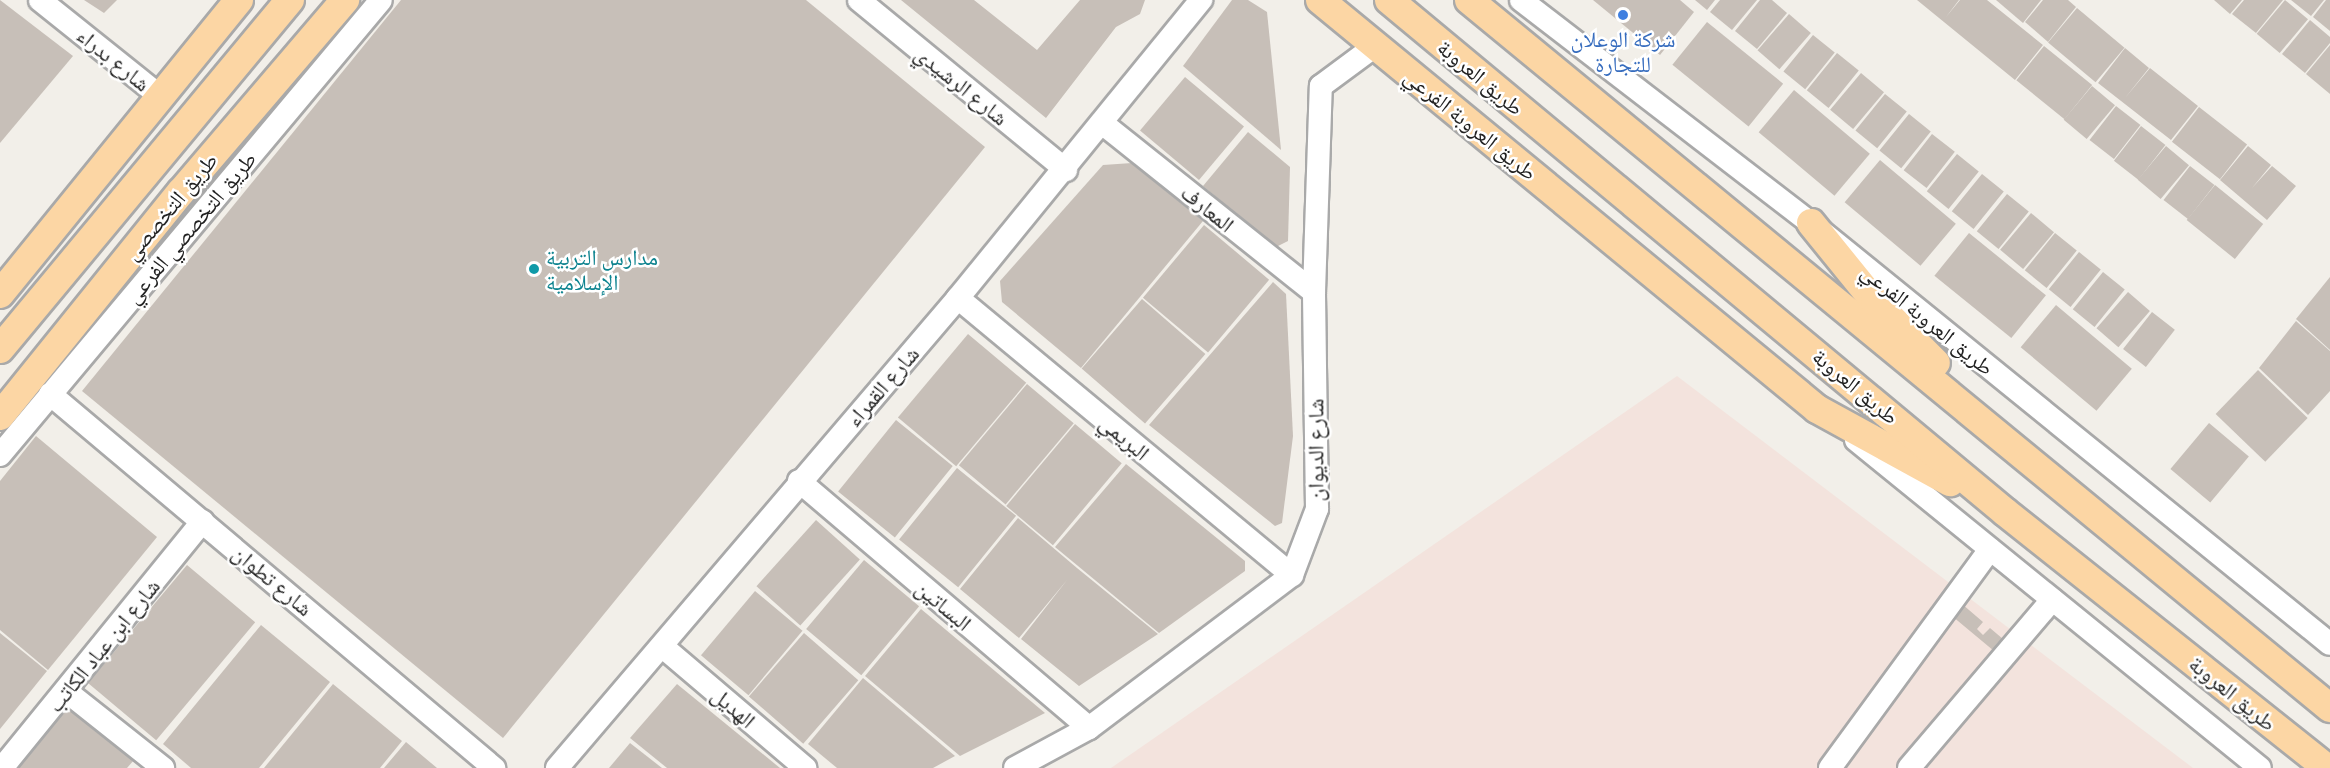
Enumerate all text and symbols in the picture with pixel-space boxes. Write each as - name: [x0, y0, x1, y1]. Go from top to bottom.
- marker: شركة الوعلان للتجارة: [1616, 8, 1630, 22]
- street label: شارع بدراء: [72, 22, 156, 96]
- place label: شركة الوعلان للتجارة: [1571, 25, 1675, 76]
- street label: طريق العروبة: [1433, 33, 1529, 121]
- street label: شارع الرشيدي: [910, 40, 1014, 130]
- street label: طريق العروبة الفرعي: [1400, 63, 1542, 185]
- street label: طريق التخصصي الفرعي: [119, 146, 261, 308]
- street label: طريق التخصصي: [118, 147, 222, 265]
- street label: المعارف: [1176, 179, 1240, 237]
- place label: مدارس التربية الإسلامية: [546, 243, 658, 294]
- street label: طريق العروبة الفرعي: [1857, 258, 1999, 380]
- marker: مدارس التربية الإسلامية: [527, 262, 541, 276]
- street label: شارع القمراء: [840, 340, 924, 432]
- street label: طريق العروبة: [1808, 342, 1904, 430]
- street label: شارع الديوان: [1302, 398, 1328, 502]
- street label: البريمي: [1095, 409, 1155, 465]
- street label: شارع تطوان: [228, 539, 318, 621]
- street label: شارع ابن عباد الكاتب: [41, 573, 165, 717]
- street label: البساتين: [911, 574, 977, 636]
- street label: طريق العروبة: [2184, 650, 2282, 736]
- street label: الهديل: [707, 681, 761, 733]

